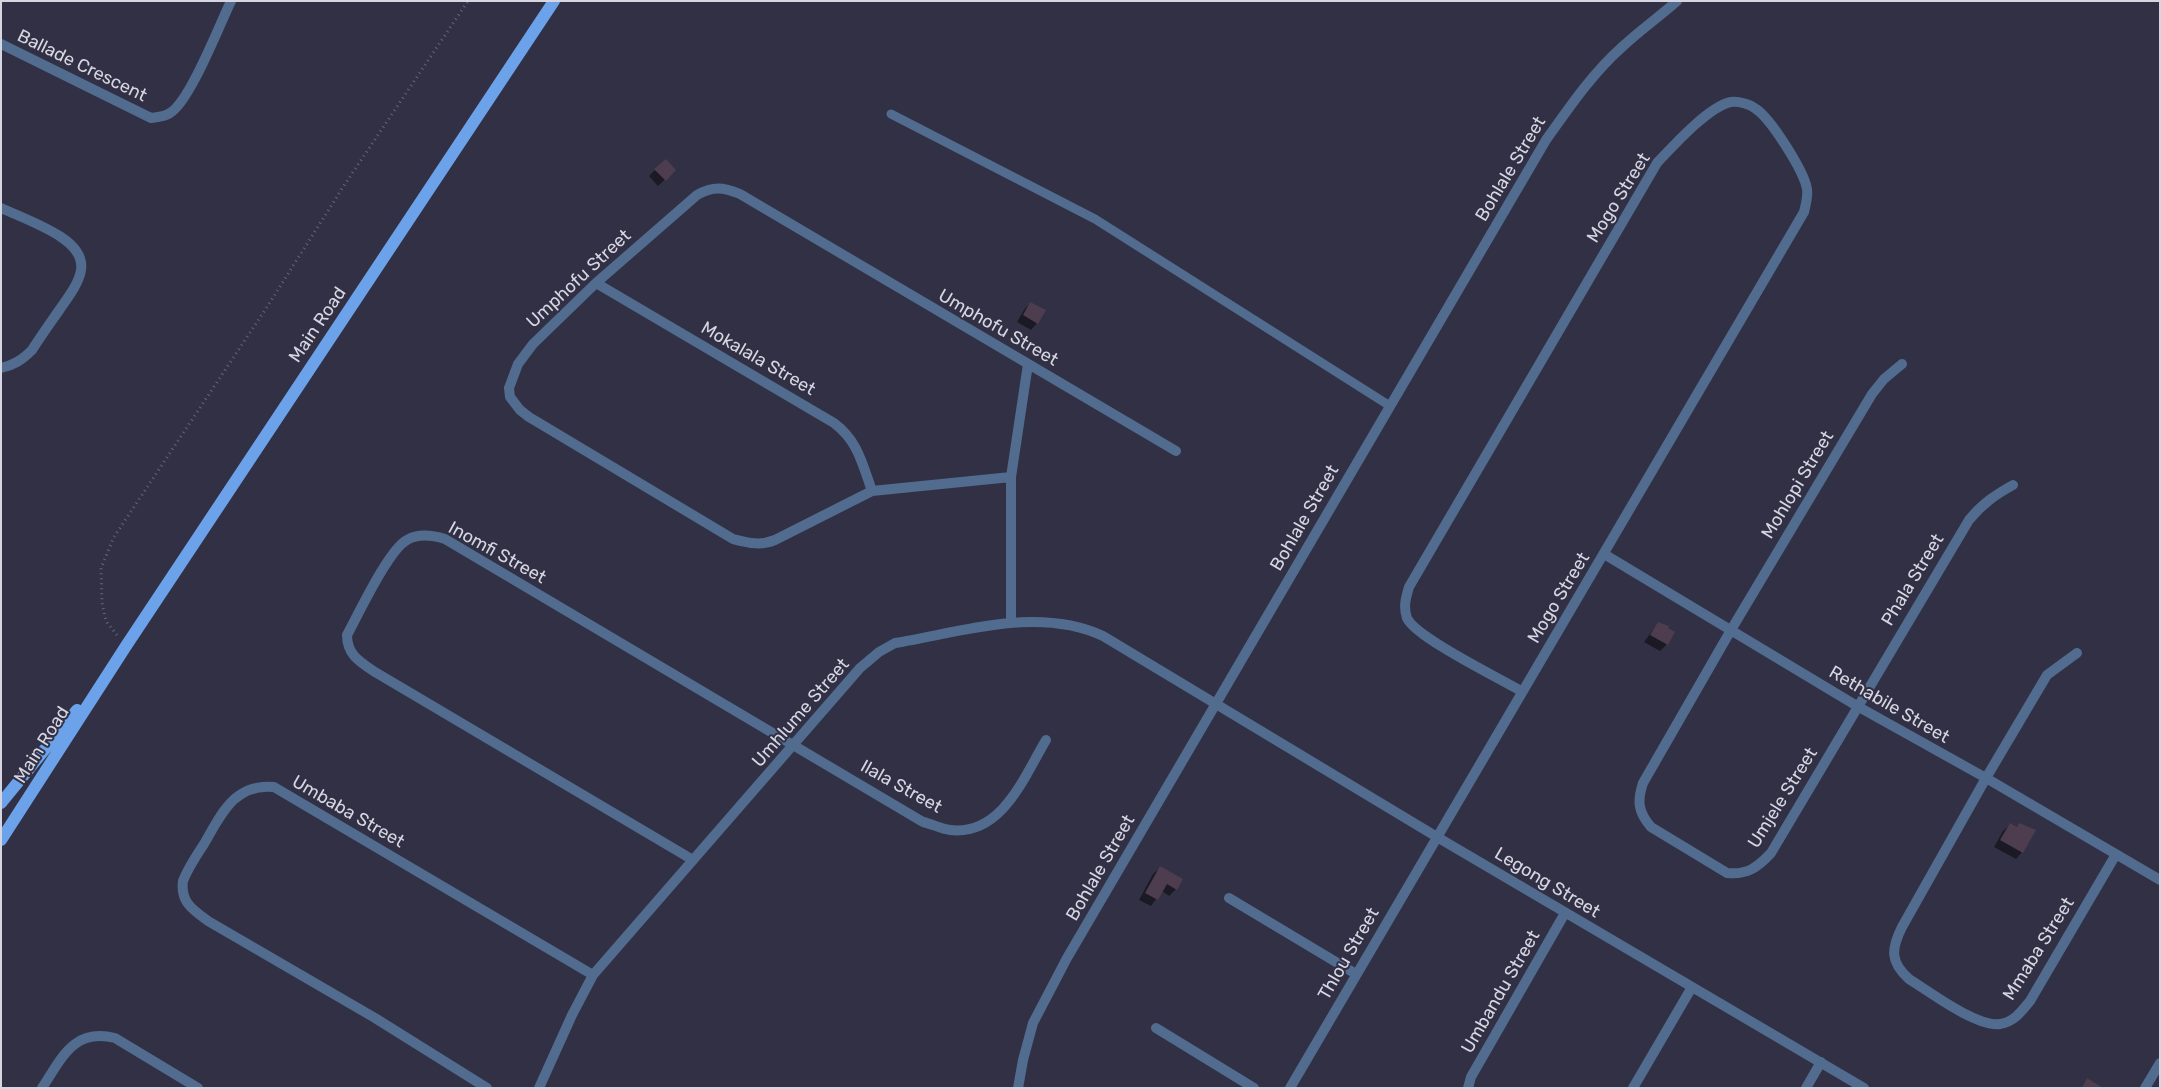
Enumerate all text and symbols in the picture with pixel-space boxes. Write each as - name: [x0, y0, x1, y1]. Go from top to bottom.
- street label: Ballade Crescent: [14, 25, 150, 107]
- street label: Bohlale Street: [1471, 113, 1551, 225]
- street label: Mogo Street: [1583, 149, 1655, 247]
- street label: Umphofu Street: [522, 225, 636, 333]
- street label: Main Road: [285, 283, 351, 367]
- street label: Umphofu Street: [934, 285, 1062, 371]
- street label: Mokalala Street: [697, 317, 819, 401]
- street label: Mohlopi Street: [1757, 427, 1839, 543]
- street label: Bohlale Street: [1266, 461, 1344, 575]
- street label: Inomfi Street: [444, 517, 550, 589]
- street label: Phala Street: [1877, 530, 1949, 630]
- street label: Mogo Street: [1523, 549, 1595, 647]
- street label: Umhlume Street: [748, 654, 854, 772]
- street label: Rethabile Street: [1825, 662, 1953, 748]
- street label: Main Road: [10, 703, 74, 787]
- street label: Umjele Street: [1744, 744, 1822, 852]
- street label: Ilala Street: [856, 756, 946, 818]
- street label: Umbaba Street: [288, 771, 408, 853]
- street label: Bohlale Street: [1062, 811, 1140, 925]
- street label: Legong Street: [1490, 843, 1604, 923]
- street label: Mmaba Street: [1999, 894, 2079, 1004]
- street label: Thlou Street: [1314, 904, 1384, 1004]
- street label: Umbandu Street: [1457, 927, 1545, 1057]

